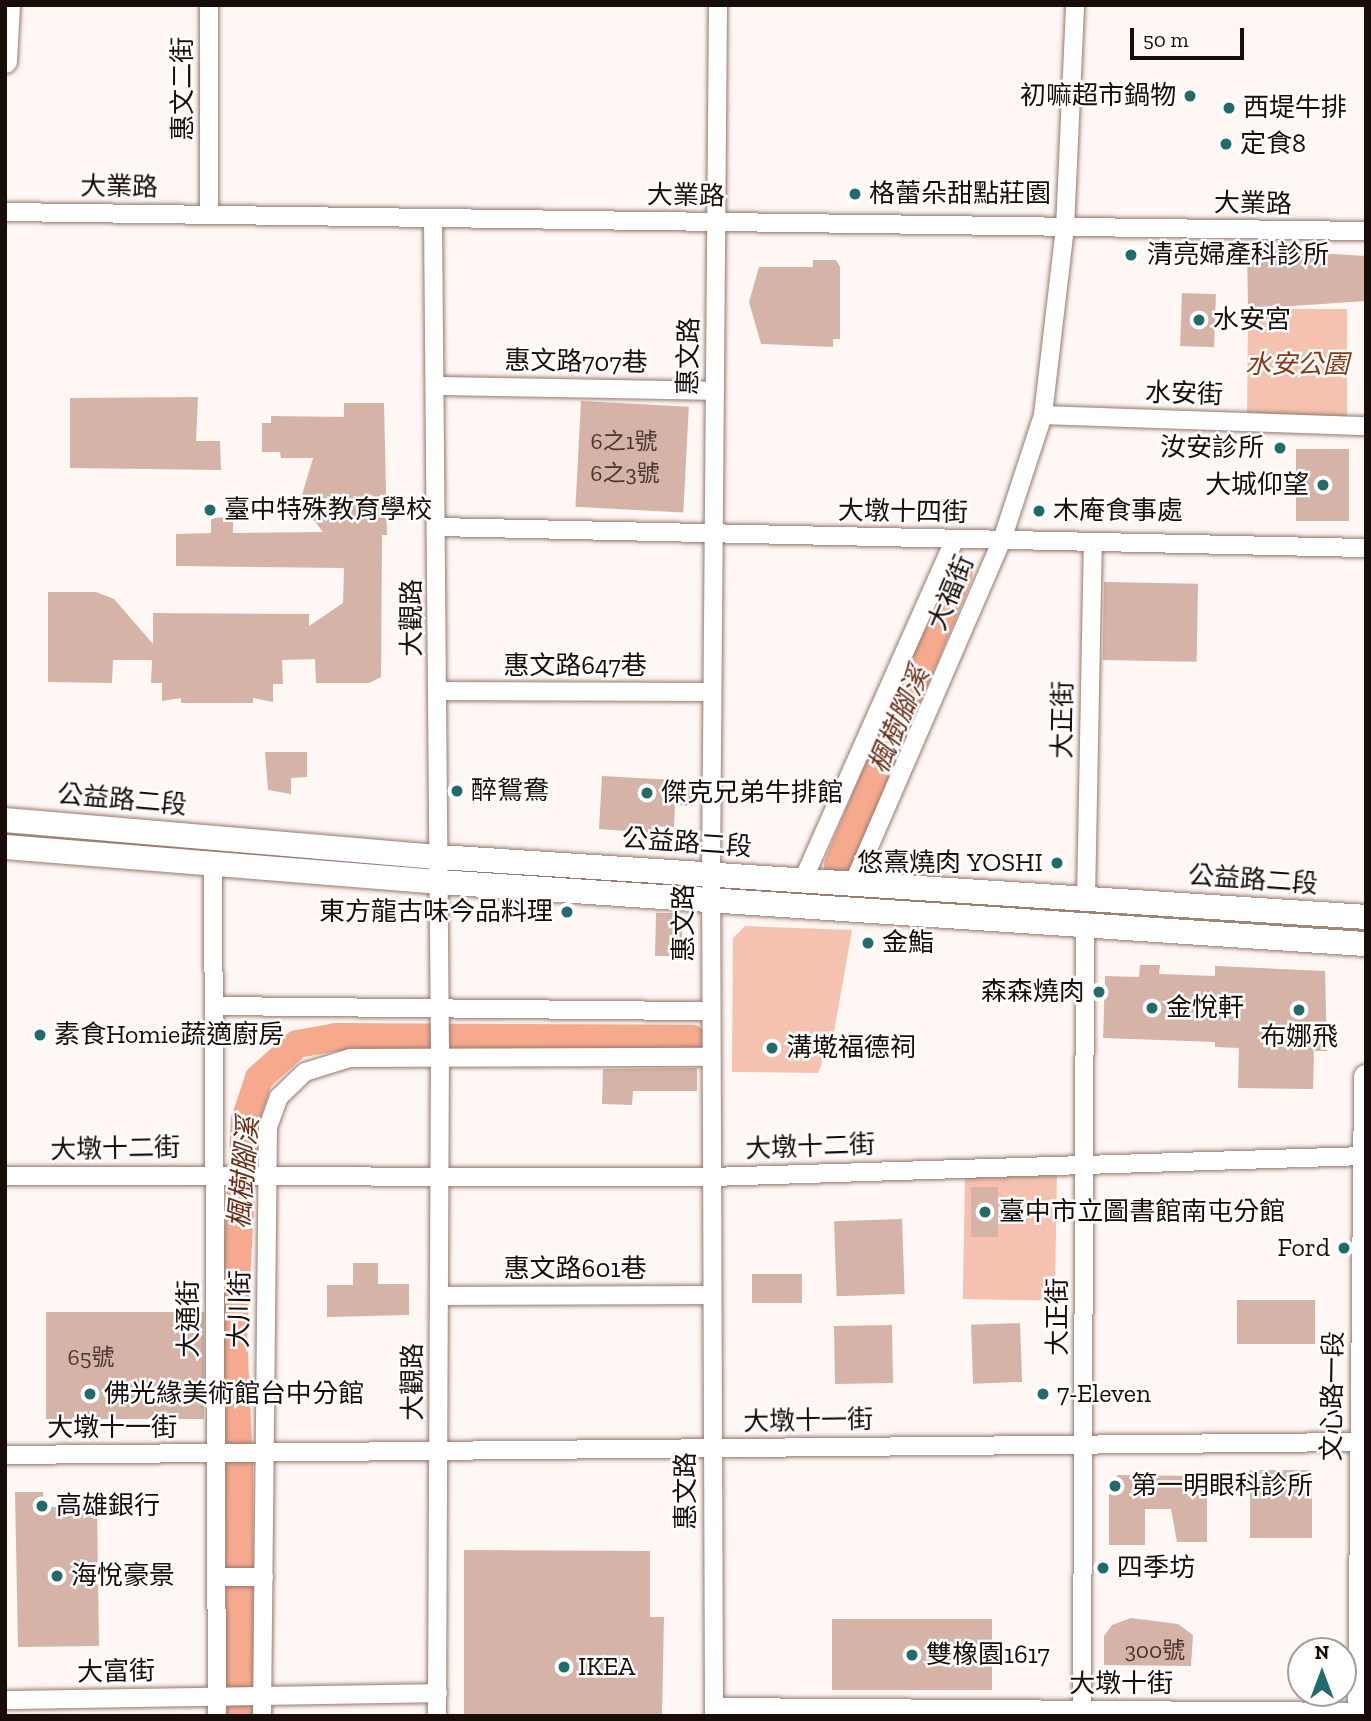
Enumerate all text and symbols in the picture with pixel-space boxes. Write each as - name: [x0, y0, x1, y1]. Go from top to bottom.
- scale bar: [1133, 14, 1247, 58]
- text: 50 m: [1143, 27, 1189, 52]
- street label: 惠文二街: [167, 37, 199, 141]
- place label: 初嘛超市鍋物: [1020, 80, 1176, 112]
- marker: 初嘛超市鍋物: [1182, 88, 1198, 104]
- place label: 西堤牛排: [1243, 92, 1347, 124]
- marker: 西堤牛排: [1221, 100, 1237, 116]
- place label: 定食8: [1240, 128, 1306, 160]
- marker: 定食8: [1218, 136, 1234, 152]
- street label: 大業路: [80, 171, 158, 203]
- place label: 格蕾朵甜點莊園: [869, 178, 1051, 210]
- street label: 大業路: [647, 180, 725, 212]
- marker: 格蕾朵甜點莊園: [847, 186, 863, 202]
- street label: 大業路: [1214, 188, 1292, 220]
- place label: 清亮婦產科診所: [1147, 239, 1329, 271]
- marker: 清亮婦產科診所: [1121, 245, 1141, 265]
- place label: 水安宮: [1213, 304, 1291, 336]
- marker: 水安宮: [1191, 312, 1207, 328]
- street label: 惠文路: [673, 317, 705, 395]
- street label: 惠文路707巷: [504, 345, 648, 379]
- park label: 水安公園: [1245, 349, 1349, 381]
- street label: 水安街: [1144, 377, 1224, 411]
- house number: 6之1號: [590, 427, 658, 455]
- place label: 汝安診所: [1160, 432, 1264, 464]
- marker: 汝安診所: [1270, 438, 1290, 458]
- house number: 6之3號: [590, 459, 660, 487]
- place label: 大城仰望: [1205, 469, 1309, 501]
- marker: 大城仰望: [1315, 477, 1331, 493]
- place label: 臺中特殊教育學校: [224, 494, 432, 526]
- street label: 大墩十四街: [838, 495, 968, 529]
- place label: 木庵食事處: [1053, 495, 1183, 527]
- marker: 臺中特殊教育學校: [202, 502, 218, 518]
- marker: 木庵食事處: [1031, 503, 1047, 519]
- street label: 大福街: [921, 551, 981, 635]
- street label: 大觀路: [396, 579, 428, 657]
- street label: 惠文路647巷: [503, 650, 647, 682]
- water label: 楓樹腳溪: [862, 662, 936, 778]
- street label: 大正街: [1047, 681, 1079, 759]
- place label: 醉鴛鴦: [471, 775, 549, 807]
- place label: 傑克兄弟牛排館: [661, 777, 843, 809]
- street label: 公益路二段: [56, 779, 188, 821]
- marker: 醉鴛鴦: [449, 783, 465, 799]
- marker: 傑克兄弟牛排館: [639, 785, 655, 801]
- street label: 公益路二段: [621, 823, 753, 863]
- place label: 悠熹燒肉 YOSHI: [857, 847, 1043, 879]
- marker: 悠熹燒肉 YOSHI: [1049, 855, 1065, 871]
- street label: 公益路二段: [1187, 860, 1319, 900]
- street label: 惠文路: [668, 884, 700, 962]
- place label: 東方龍古味今品料理: [319, 896, 553, 928]
- marker: 東方龍古味今品料理: [559, 904, 575, 920]
- place label: 金鮨: [882, 927, 934, 959]
- marker: 金鮨: [860, 935, 876, 951]
- place label: 森森燒肉: [981, 976, 1085, 1008]
- marker: 森森燒肉: [1091, 984, 1107, 1000]
- place label: 金悅軒: [1166, 992, 1244, 1024]
- marker: 金悅軒: [1144, 1000, 1160, 1016]
- marker: 布娜飛: [1291, 1002, 1307, 1018]
- place label: 素食Homie蔬適廚房: [54, 1019, 284, 1051]
- place label: 布娜飛: [1260, 1021, 1338, 1053]
- marker: 素食Homie蔬適廚房: [32, 1027, 48, 1043]
- place label: 溝墘福德祠: [786, 1032, 916, 1064]
- marker: 溝墘福德祠: [764, 1040, 780, 1056]
- water label: 楓樹腳溪: [222, 1116, 266, 1230]
- street label: 大墩十二街: [744, 1129, 876, 1165]
- street label: 大墩十二街: [50, 1132, 180, 1166]
- place label: 臺中市立圖書館南屯分館: [999, 1196, 1285, 1228]
- marker: 臺中市立圖書館南屯分館: [977, 1204, 993, 1220]
- place label: Ford: [1277, 1232, 1330, 1264]
- marker: Ford: [1336, 1240, 1352, 1256]
- street label: 惠文路601巷: [504, 1253, 646, 1285]
- street label: 大川街: [224, 1270, 256, 1348]
- street label: 大正街: [1042, 1278, 1074, 1356]
- street label: 大通街: [173, 1280, 205, 1358]
- street label: 文心路一段: [1316, 1331, 1350, 1461]
- house number: 65號: [68, 1343, 114, 1371]
- street label: 大觀路: [397, 1343, 429, 1421]
- place label: 佛光緣美術館台中分館: [104, 1378, 364, 1410]
- place label: 7-Eleven: [1057, 1378, 1151, 1410]
- marker: 佛光緣美術館台中分館: [82, 1386, 98, 1402]
- marker: 7-Eleven: [1035, 1386, 1051, 1402]
- street label: 大墩十一街: [743, 1404, 873, 1438]
- street label: 大墩十一街: [47, 1412, 177, 1444]
- street label: 惠文路: [670, 1452, 702, 1530]
- place label: 第一明眼科診所: [1131, 1470, 1313, 1502]
- marker: 第一明眼科診所: [1105, 1476, 1125, 1496]
- place label: 高雄銀行: [56, 1490, 160, 1522]
- marker: 高雄銀行: [34, 1498, 50, 1514]
- place label: 四季坊: [1117, 1552, 1195, 1584]
- place label: 海悅豪景: [71, 1560, 175, 1592]
- marker: 四季坊: [1095, 1560, 1111, 1576]
- marker: 海悅豪景: [49, 1568, 65, 1584]
- house number: 300號: [1125, 1636, 1185, 1664]
- north arrow: [1287, 1637, 1357, 1707]
- place label: 雙橡園1617: [926, 1639, 1050, 1671]
- text: N: [1315, 1641, 1329, 1664]
- marker: 雙橡園1617: [904, 1647, 920, 1663]
- place label: IKEA: [578, 1651, 635, 1683]
- street label: 大富街: [77, 1656, 155, 1688]
- marker: IKEA: [556, 1659, 572, 1675]
- street label: 大墩十街: [1069, 1668, 1173, 1700]

